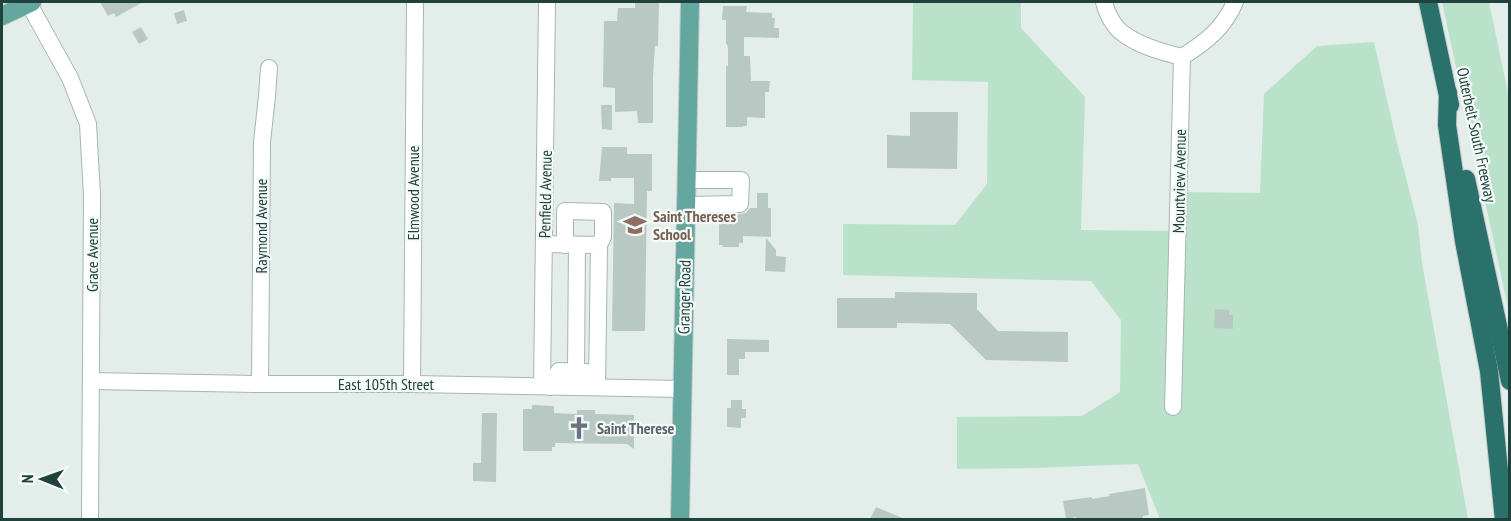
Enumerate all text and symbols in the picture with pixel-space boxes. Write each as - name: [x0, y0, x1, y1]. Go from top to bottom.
- street label: Outerbelt South Freeway: [1453, 66, 1501, 204]
- street label: Mountview Avenue: [1168, 129, 1190, 233]
- street label: Elmwood Avenue: [403, 146, 423, 240]
- street label: Penfield Avenue: [534, 150, 556, 238]
- street label: Raymond Avenue: [251, 179, 271, 273]
- place label: Saint Thereses School: [653, 206, 736, 244]
- school or university icon: Saint Thereses School: [622, 212, 648, 238]
- street label: Grace Avenue: [82, 218, 102, 292]
- street label: Granger Road: [673, 260, 695, 334]
- street label: East 105th Street: [338, 374, 435, 394]
- church icon: Saint Therese: [566, 415, 592, 441]
- place label: Saint Therese: [597, 418, 675, 438]
- north arrow: [12, 449, 72, 509]
- text: N: [17, 474, 37, 483]

